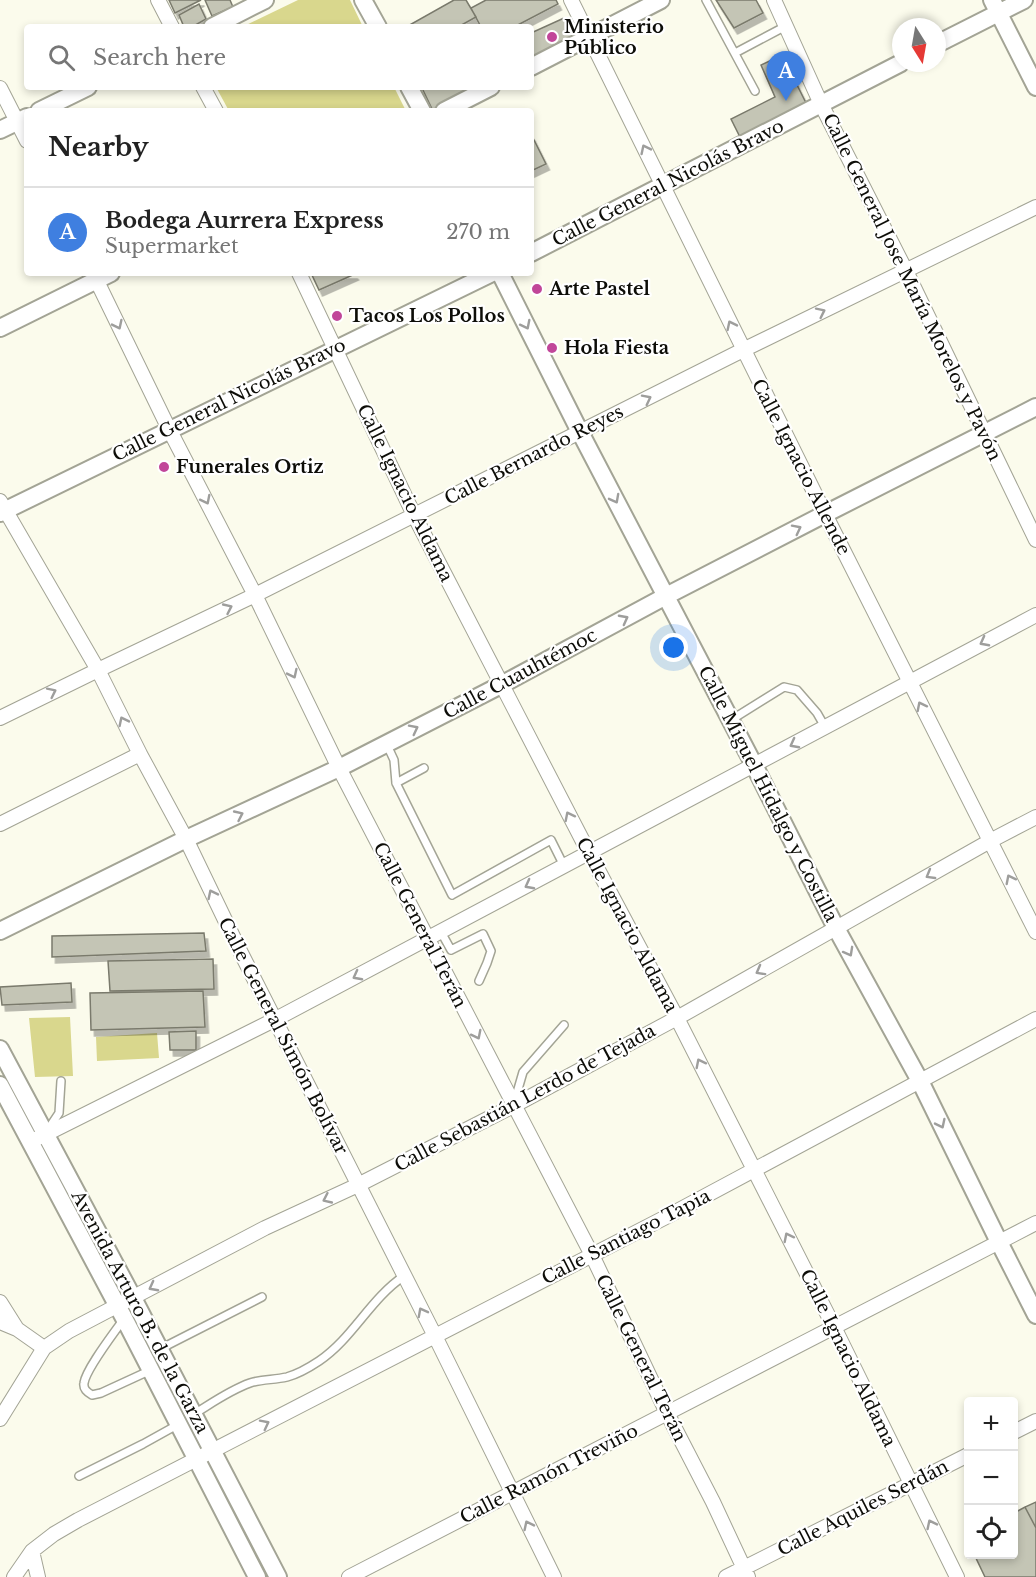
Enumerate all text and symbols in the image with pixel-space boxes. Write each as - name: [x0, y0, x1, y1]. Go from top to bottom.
- place label: Ministerio Público: [564, 16, 664, 59]
- north arrow: [892, 18, 946, 72]
- search box: [24, 24, 534, 90]
- marker: Ministerio Público: [545, 30, 559, 44]
- icon: search: [45, 41, 78, 74]
- text: Search here: [93, 44, 226, 71]
- pin: A: [766, 51, 806, 101]
- street label: Calle General Jose María Morelos y Pavón: [818, 110, 1006, 464]
- street label: Calle General Nicolás Bravo: [549, 115, 787, 251]
- text: Nearby: [48, 131, 149, 163]
- one-way arrow: [641, 145, 652, 156]
- text: Bodega Aurrera Express: [105, 207, 384, 234]
- text: A: [59, 220, 76, 244]
- text: 270 m: [446, 220, 510, 244]
- text: Supermarket: [105, 234, 239, 258]
- place label: Arte Pastel: [548, 278, 651, 300]
- marker: Arte Pastel: [530, 282, 544, 296]
- place label: Tacos Los Pollos: [349, 305, 505, 327]
- one-way arrow: [815, 307, 826, 319]
- marker: Tacos Los Pollos: [330, 309, 344, 323]
- one-way arrow: [111, 319, 123, 330]
- one-way arrow: [519, 319, 530, 330]
- one-way arrow: [726, 320, 738, 331]
- street label: Calle General Nicolás Bravo: [109, 334, 349, 466]
- place label: Hola Fiesta: [564, 337, 670, 359]
- marker: Hola Fiesta: [545, 341, 559, 355]
- street label: Calle Ignacio Allende: [747, 375, 855, 559]
- one-way arrow: [640, 394, 651, 406]
- street label: Calle Bernardo Reyes: [441, 400, 627, 510]
- street label: Calle Ignacio Aldama: [352, 401, 458, 585]
- place label: Funerales Ortiz: [176, 456, 324, 478]
- marker: Funerales Ortiz: [157, 460, 171, 474]
- one-way arrow: [608, 492, 619, 503]
- one-way arrow: [198, 493, 210, 504]
- one-way arrow: [790, 525, 801, 536]
- one-way arrow: [222, 603, 233, 615]
- one-way arrow: [618, 615, 628, 626]
- street label: Calle Cuauhtémoc: [440, 624, 601, 724]
- your location: [659, 633, 688, 662]
- one-way arrow: [980, 635, 990, 646]
- street label: Calle Miguel Hidalgo y Costilla: [694, 662, 842, 926]
- one-way arrow: [286, 668, 297, 679]
- one-way arrow: [46, 688, 57, 700]
- one-way arrow: [917, 701, 928, 712]
- one-way arrow: [119, 716, 131, 727]
- one-way arrow: [408, 725, 419, 737]
- one-way arrow: [789, 737, 800, 748]
- one-way arrow: [232, 810, 243, 822]
- one-way arrow: [565, 812, 577, 823]
- street label: Calle Ignacio Aldama: [572, 834, 682, 1016]
- street label: Calle General Terán: [369, 838, 471, 1012]
- one-way arrow: [925, 868, 936, 880]
- one-way arrow: [1005, 875, 1017, 886]
- one-way arrow: [525, 878, 535, 889]
- one-way arrow: [208, 890, 219, 901]
- street label: Calle General Simón Bolívar: [213, 914, 353, 1159]
- one-way arrow: [842, 946, 853, 956]
- one-way arrow: [756, 964, 766, 976]
- one-way arrow: [352, 969, 363, 980]
- street label: Calle Sebastián Lerdo de Tejada: [391, 1020, 659, 1176]
- one-way arrow: [469, 1029, 481, 1040]
- one-way arrow: [696, 1059, 707, 1069]
- one-way arrow: [933, 1118, 945, 1129]
- street label: Calle Santiago Tapia: [538, 1185, 714, 1289]
- street label: Avenida Arturo B. de la Garza: [66, 1186, 214, 1437]
- one-way arrow: [323, 1192, 334, 1204]
- one-way arrow: [784, 1233, 795, 1243]
- street label: Calle Ignacio Aldama: [795, 1266, 901, 1450]
- street label: Calle General Terán: [591, 1271, 691, 1445]
- one-way arrow: [149, 1280, 160, 1291]
- one-way arrow: [418, 1308, 429, 1319]
- map controls: [964, 1397, 1018, 1559]
- button: +: [964, 1397, 1018, 1451]
- one-way arrow: [259, 1420, 269, 1431]
- street label: Calle Ramón Treviño: [456, 1420, 642, 1528]
- button: −: [964, 1451, 1018, 1505]
- street label: Calle Aquiles Serdán: [774, 1455, 952, 1561]
- button: locate: [964, 1505, 1018, 1559]
- one-way arrow: [523, 1520, 535, 1531]
- one-way arrow: [927, 1520, 938, 1531]

